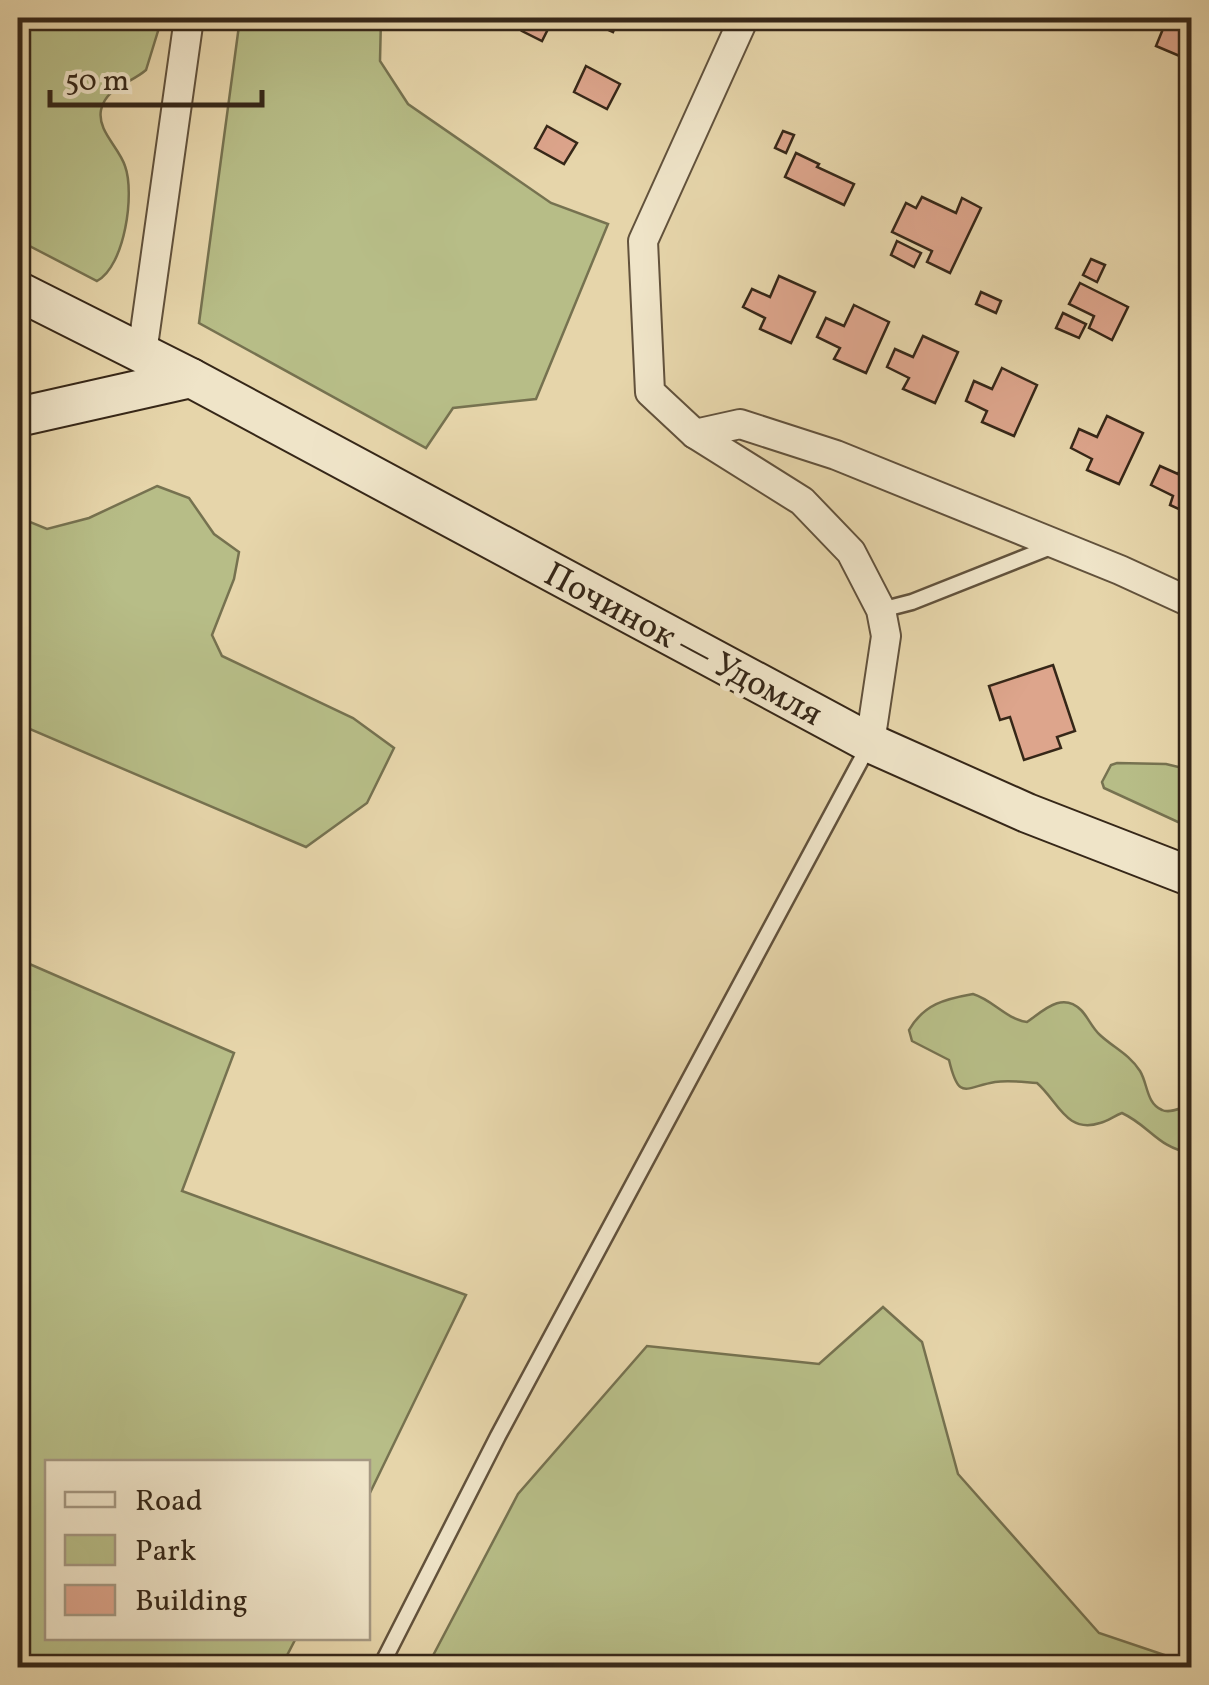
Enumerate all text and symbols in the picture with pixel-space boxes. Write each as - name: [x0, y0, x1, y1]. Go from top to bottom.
- scale bar: [50, 45, 262, 107]
- text: 50 m: [65, 61, 129, 103]
- street label: Починок — Удомля: [535, 552, 830, 739]
- legend: [45, 1460, 370, 1640]
- text: Road: [135, 1481, 203, 1523]
- text: Park: [135, 1531, 196, 1573]
- text: Building: [135, 1581, 248, 1623]

